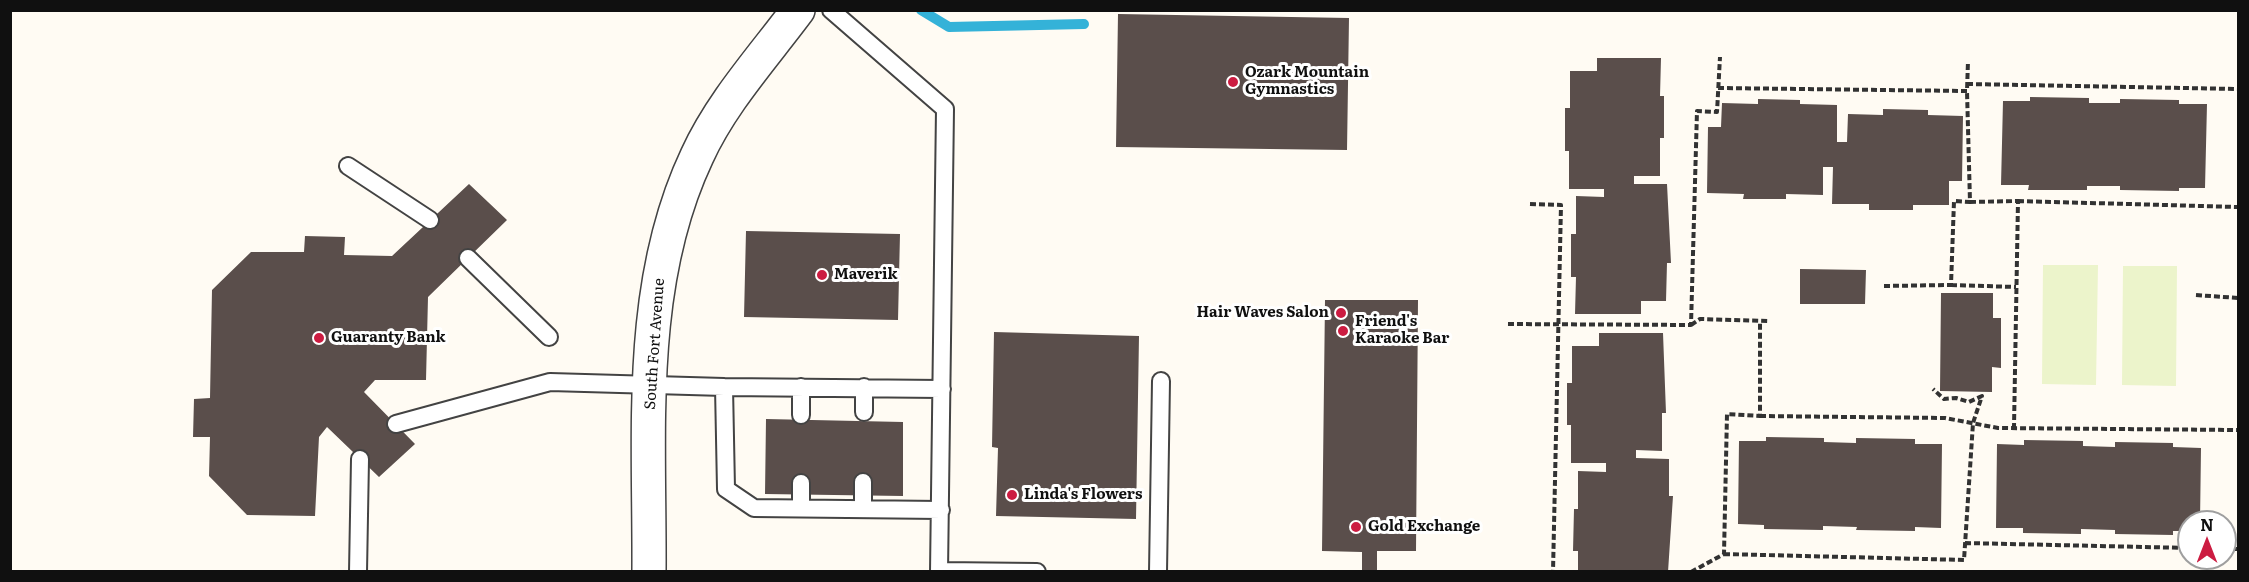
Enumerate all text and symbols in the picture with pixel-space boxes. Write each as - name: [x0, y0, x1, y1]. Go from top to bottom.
- place label: Ozark Mountain Gymnastics: [1245, 64, 1369, 99]
- marker: Ozark Mountain Gymnastics: [1226, 75, 1240, 89]
- place label: Maverik: [834, 266, 898, 284]
- marker: Maverik: [815, 268, 829, 282]
- street label: South Fort Avenue: [641, 278, 669, 410]
- place label: Hair Waves Salon: [1196, 304, 1329, 322]
- marker: Hair Waves Salon: [1334, 306, 1348, 320]
- place label: Friend's Karaoke Bar: [1355, 313, 1449, 348]
- marker: Friend's Karaoke Bar: [1336, 324, 1350, 338]
- place label: Guaranty Bank: [331, 329, 446, 347]
- marker: Guaranty Bank: [312, 331, 326, 345]
- place label: Linda's Flowers: [1024, 486, 1142, 504]
- marker: Linda's Flowers: [1005, 488, 1019, 502]
- north arrow: [2177, 510, 2237, 570]
- text: N: [2200, 512, 2214, 536]
- place label: Gold Exchange: [1368, 518, 1480, 536]
- marker: Gold Exchange: [1349, 520, 1363, 534]

